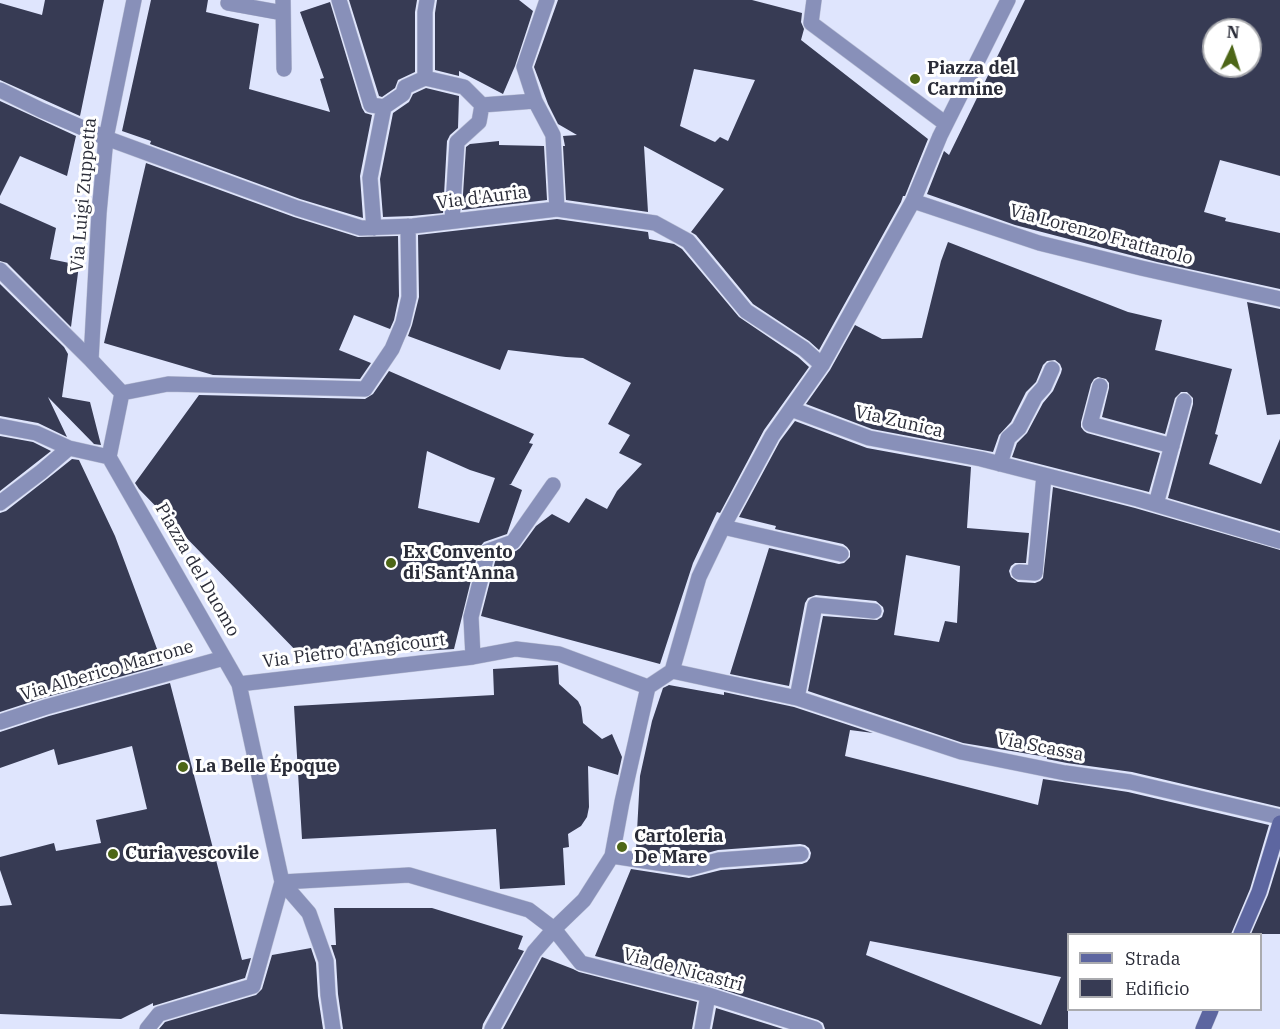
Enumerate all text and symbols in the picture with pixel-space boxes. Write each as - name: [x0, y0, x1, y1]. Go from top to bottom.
- north arrow: [1202, 18, 1262, 78]
- text: N: [1226, 22, 1240, 42]
- place label: Piazza del Carmine: [927, 58, 1016, 100]
- marker: Piazza del Carmine: [908, 72, 922, 86]
- street label: Via Luigi Zuppetta: [66, 117, 102, 273]
- street label: Via d'Auria: [435, 182, 529, 214]
- street label: Via Lorenzo Frattarolo: [1007, 200, 1195, 270]
- street label: Via Zunica: [853, 401, 945, 443]
- street label: Piazza del Duomo: [150, 499, 244, 641]
- place label: Ex Convento di Sant'Anna: [403, 542, 515, 584]
- marker: Ex Convento di Sant'Anna: [384, 556, 398, 570]
- street label: Via Pietro d'Angicourt: [261, 629, 447, 673]
- street label: Via Alberico Marrone: [18, 636, 196, 706]
- street label: Via Scassa: [995, 728, 1085, 766]
- place label: La Belle Époque: [195, 756, 337, 778]
- marker: La Belle Époque: [176, 760, 190, 774]
- place label: Cartoleria De Mare: [634, 826, 724, 868]
- marker: Cartoleria De Mare: [615, 840, 629, 854]
- place label: Curia vescovile: [125, 843, 259, 865]
- marker: Curia vescovile: [106, 847, 120, 861]
- legend: [1067, 933, 1262, 1011]
- street label: Via de Nicastri: [621, 944, 745, 996]
- text: Strada: [1125, 947, 1181, 970]
- text: Edificio: [1125, 977, 1189, 1000]

